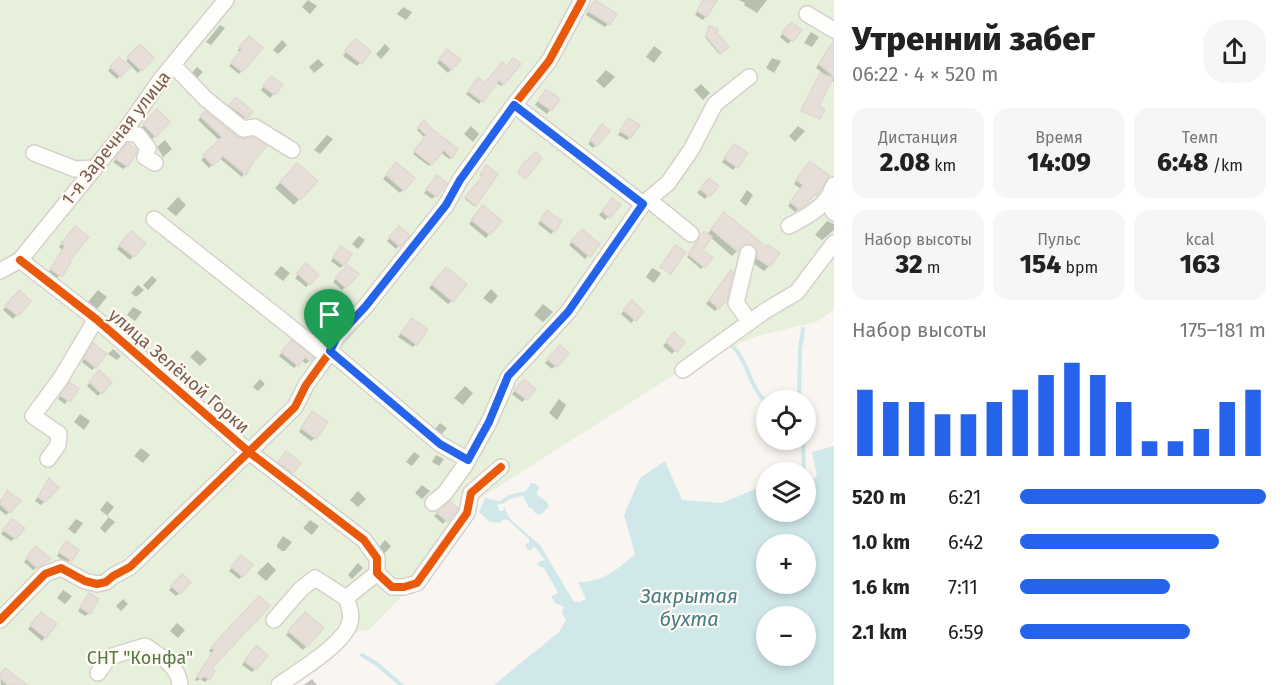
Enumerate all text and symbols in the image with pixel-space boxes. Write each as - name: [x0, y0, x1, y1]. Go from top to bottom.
- text: Утренний забег: [852, 19, 1095, 59]
- button: share: [1203, 20, 1266, 83]
- text: 06:22 · 4 × 520 m: [852, 62, 998, 86]
- street label: 1-я Заречная улица: [57, 66, 175, 210]
- text: Дистанция: [878, 128, 958, 147]
- text: Время: [1035, 128, 1083, 147]
- text: Темп: [1182, 128, 1218, 147]
- text: 2.08: [880, 147, 930, 178]
- text: 14:09: [1027, 147, 1091, 178]
- text: 6:48: [1157, 147, 1208, 178]
- text: km: [930, 156, 956, 175]
- text: /km: [1208, 156, 1243, 175]
- text: Набор высоты: [864, 230, 972, 249]
- text: Пульс: [1037, 230, 1081, 249]
- text: kcal: [1186, 230, 1214, 249]
- text: 32: [896, 249, 923, 280]
- text: 154: [1020, 249, 1061, 280]
- text: 163: [1180, 249, 1220, 280]
- text: m: [923, 258, 940, 277]
- text: bpm: [1061, 258, 1098, 277]
- pin: [304, 289, 355, 351]
- icon: arrive: [313, 298, 346, 331]
- street label: улица Зелёной Горки: [104, 304, 254, 438]
- text: Набор высоты: [852, 318, 987, 342]
- text: 175–181 m: [1180, 318, 1266, 342]
- map controls: [756, 390, 816, 666]
- button: locate: [756, 390, 816, 450]
- button: layers: [756, 462, 816, 522]
- text: 520 m: [852, 485, 906, 509]
- text: 6:21: [948, 485, 982, 509]
- text: 1.0 km: [852, 530, 910, 554]
- text: 6:42: [948, 530, 984, 554]
- button: +: [756, 534, 816, 594]
- text: 1.6 km: [852, 575, 910, 599]
- text: 7:11: [948, 575, 978, 599]
- water label: Закрытая бухта: [639, 584, 738, 631]
- button: −: [756, 606, 816, 666]
- text: 2.1 km: [852, 620, 907, 644]
- text: 6:59: [948, 620, 984, 644]
- park label: СНТ "Конфа": [87, 647, 193, 669]

